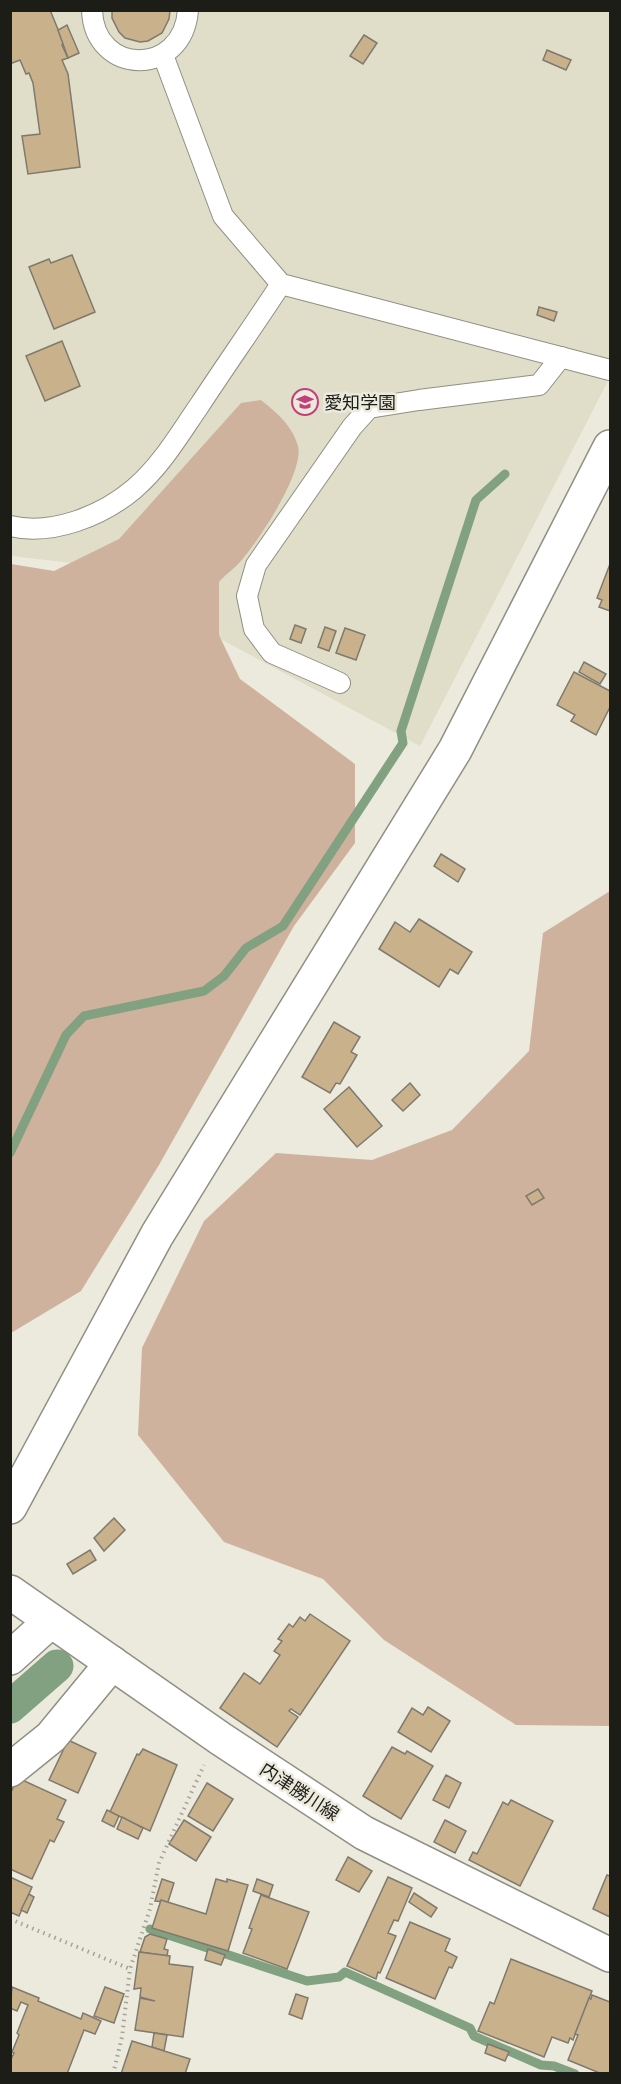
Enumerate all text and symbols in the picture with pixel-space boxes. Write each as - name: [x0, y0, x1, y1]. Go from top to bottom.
- school or university icon: 愛知学園: [290, 387, 320, 417]
- place label: 愛知学園: [324, 390, 396, 414]
- street label: 内津勝川線: [256, 1756, 344, 1826]

